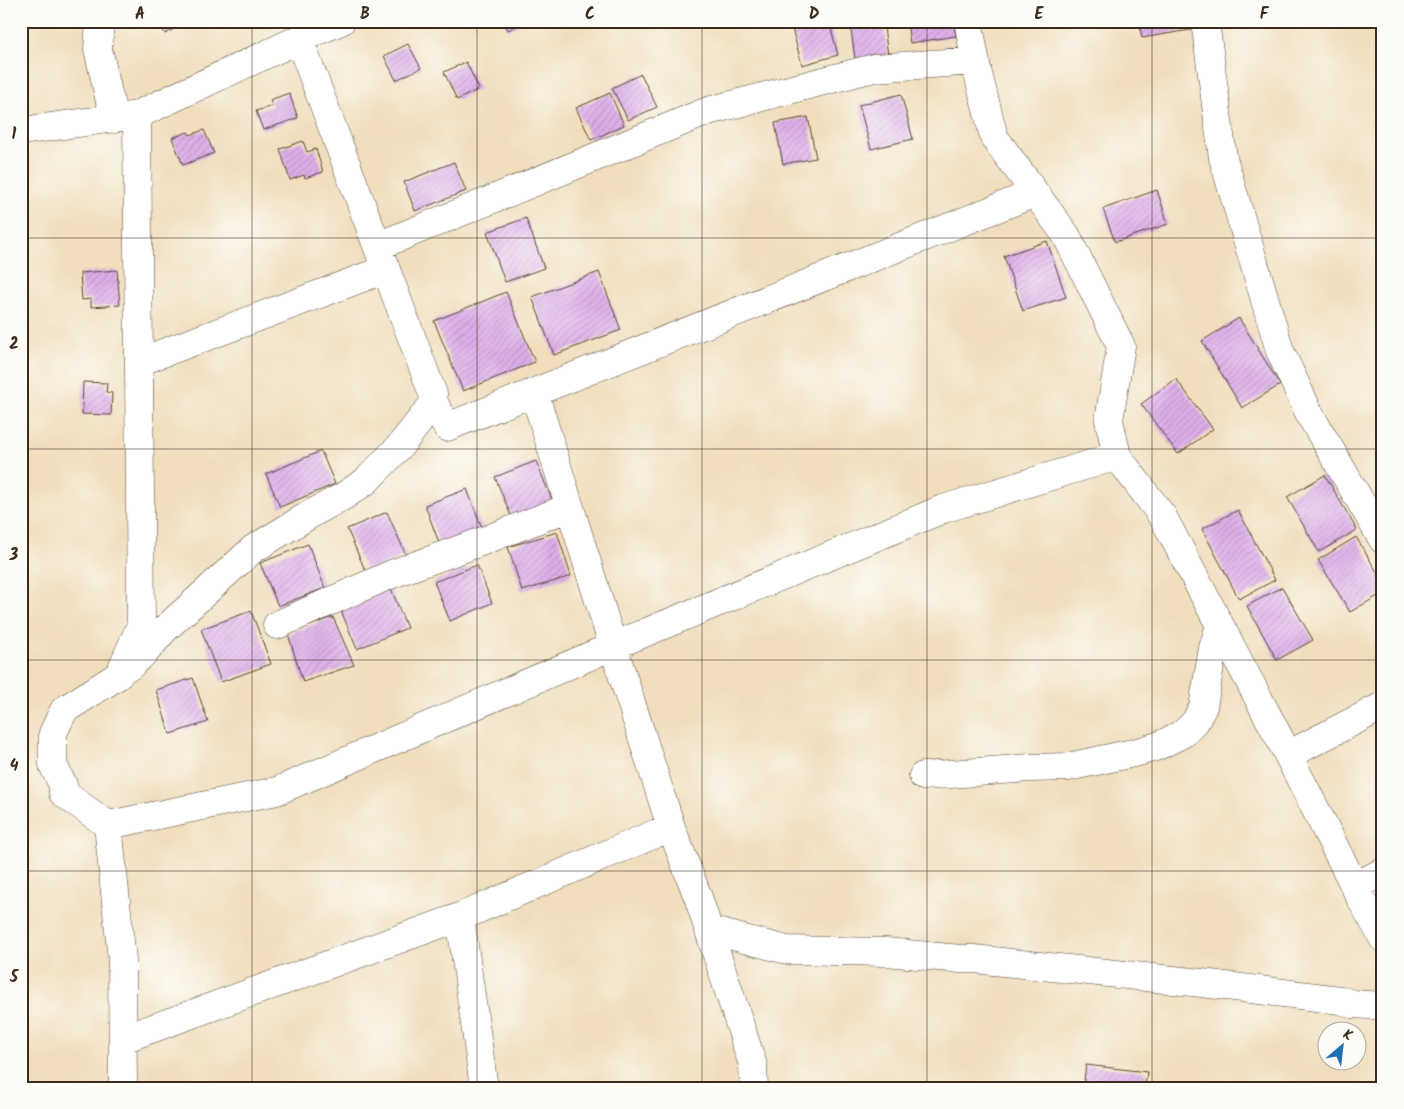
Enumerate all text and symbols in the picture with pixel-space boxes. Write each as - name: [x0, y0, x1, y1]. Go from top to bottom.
- text: A: [135, 2, 145, 27]
- text: B: [360, 2, 370, 27]
- text: C: [585, 2, 595, 27]
- text: D: [809, 2, 820, 27]
- text: E: [1035, 2, 1045, 27]
- text: F: [1260, 2, 1270, 27]
- text: 1: [12, 122, 17, 147]
- text: 2: [9, 332, 19, 357]
- text: 3: [9, 543, 19, 568]
- text: 4: [10, 754, 19, 779]
- text: 5: [9, 965, 20, 990]
- north arrow: [1316, 1022, 1366, 1072]
- text: K: [1339, 1024, 1357, 1047]

